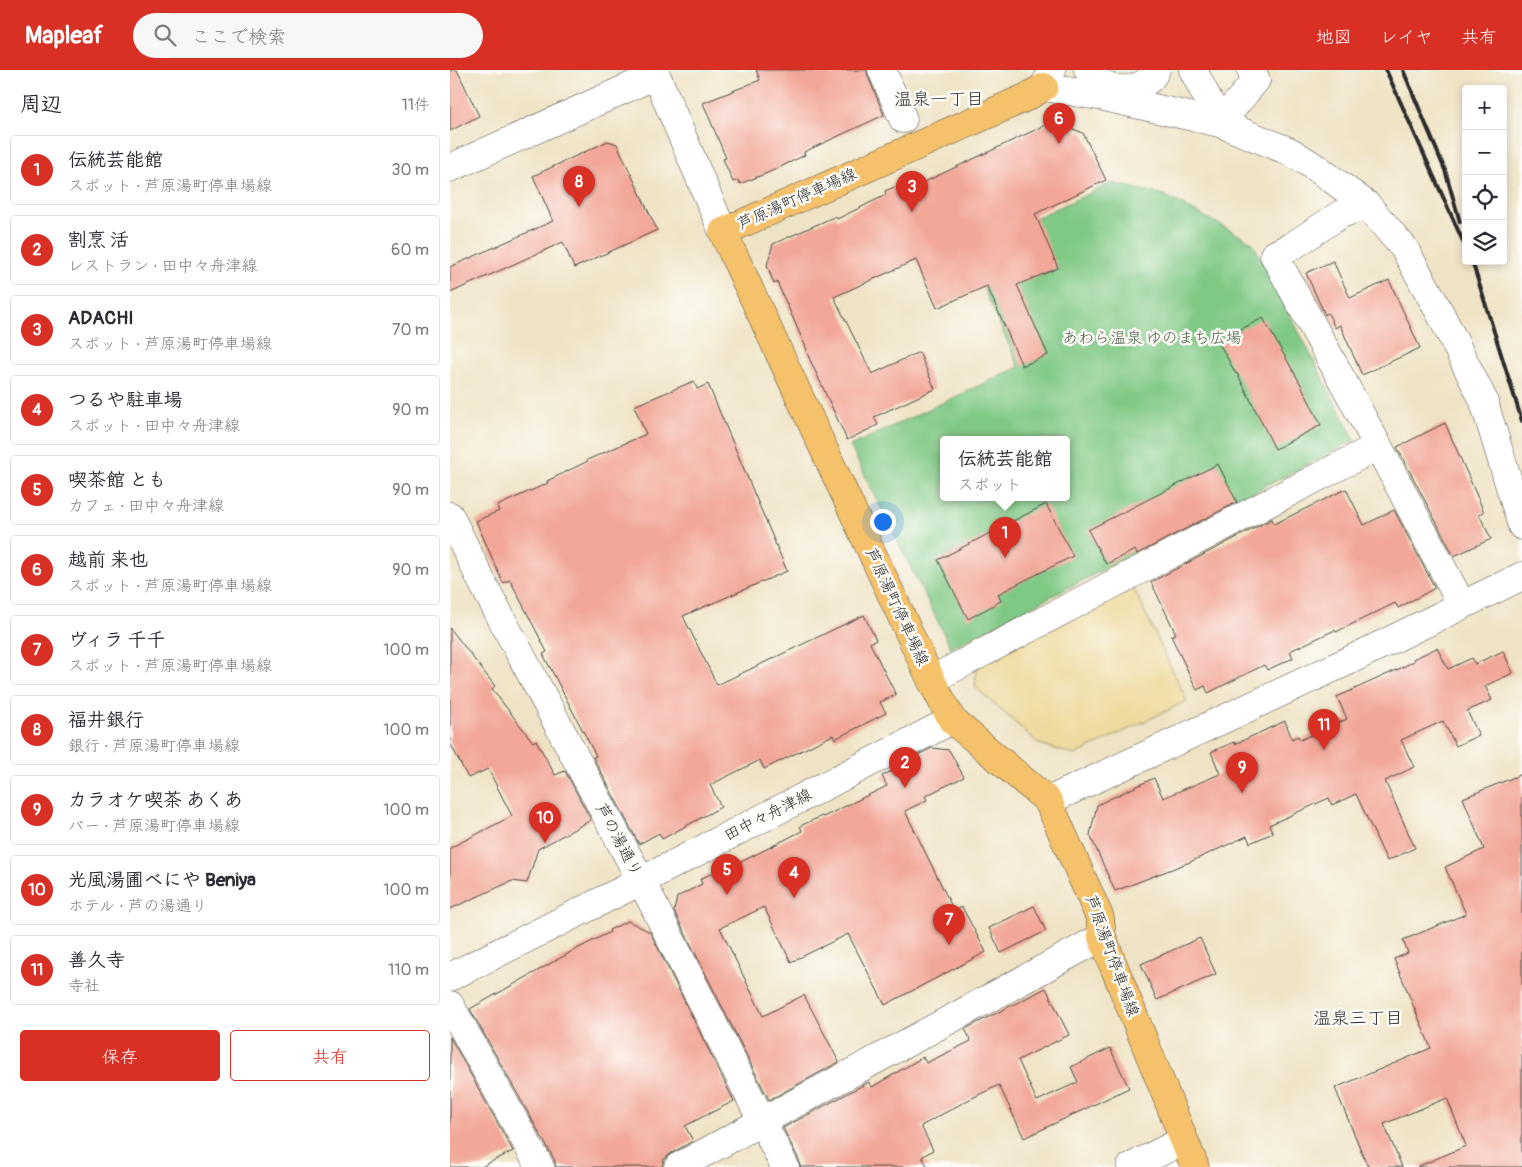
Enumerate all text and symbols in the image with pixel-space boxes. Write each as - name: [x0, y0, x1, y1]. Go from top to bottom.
- search box: [133, 13, 483, 58]
- text: Mapleaf: [25, 21, 103, 50]
- icon: search: [151, 21, 179, 49]
- text: ここで検索: [191, 25, 286, 49]
- text: 地図: [1316, 26, 1352, 49]
- text: レイヤ: [1380, 26, 1433, 49]
- text: 共有: [1461, 26, 1497, 49]
- map controls: [1462, 85, 1507, 265]
- button: +: [1462, 85, 1507, 130]
- district label: 温泉一丁目: [894, 88, 984, 111]
- text: 周辺: [20, 91, 62, 118]
- text: 11件: [401, 95, 430, 115]
- pin: 6: [1043, 103, 1075, 144]
- button: −: [1462, 130, 1507, 175]
- text: 伝統芸能館: [68, 148, 163, 172]
- text: 1: [34, 160, 40, 180]
- text: 30 m: [391, 160, 429, 180]
- street label: 芦原湯町停車場線: [734, 164, 860, 234]
- pin: 8: [563, 166, 595, 207]
- pin: 3: [896, 171, 928, 212]
- button: locate: [1462, 175, 1507, 220]
- text: スポット · 芦原湯町停車場線: [68, 176, 272, 196]
- button: layers: [1462, 220, 1507, 265]
- text: 割烹 活: [68, 228, 129, 252]
- text: 2: [33, 240, 41, 260]
- text: 60 m: [391, 240, 429, 260]
- text: レストラン · 田中々舟津線: [68, 256, 257, 276]
- text: ADACHI: [68, 306, 134, 330]
- text: 3: [33, 320, 41, 340]
- text: 70 m: [392, 320, 429, 340]
- park label: あわら温泉 ゆのまち広場: [1062, 328, 1242, 348]
- text: スポット · 芦原湯町停車場線: [68, 334, 272, 354]
- text: つるや駐車場: [68, 388, 182, 412]
- text: 4: [32, 400, 42, 420]
- text: 90 m: [392, 400, 429, 420]
- text: スポット · 田中々舟津線: [68, 416, 240, 436]
- popup: [940, 436, 1070, 501]
- text: 伝統芸能館: [957, 447, 1053, 471]
- text: 喫茶館 とも: [68, 468, 167, 492]
- text: スポット: [957, 475, 1022, 495]
- text: 5: [33, 480, 41, 500]
- text: 90 m: [392, 480, 429, 500]
- text: カフェ · 田中々舟津線: [68, 496, 224, 516]
- your location: [870, 509, 896, 535]
- pin: 1: [989, 517, 1021, 558]
- street label: 芦原湯町停車場線: [861, 545, 933, 669]
- text: 越前 来也: [68, 548, 148, 572]
- text: 6: [32, 560, 42, 580]
- text: 90 m: [392, 560, 429, 580]
- text: スポット · 芦原湯町停車場線: [68, 576, 272, 596]
- text: ヴィラ 千千: [68, 628, 165, 652]
- text: 7: [33, 640, 41, 660]
- text: 100 m: [383, 640, 429, 660]
- text: スポット · 芦原湯町停車場線: [68, 656, 272, 676]
- text: 福井銀行: [68, 708, 144, 732]
- pin: 11: [1308, 709, 1340, 750]
- text: 8: [33, 720, 41, 740]
- text: 100 m: [383, 720, 429, 740]
- text: 銀行 · 芦原湯町停車場線: [68, 736, 240, 756]
- pin: 2: [889, 747, 921, 788]
- pin: 9: [1226, 752, 1258, 793]
- street label: 田中々舟津線: [721, 784, 815, 846]
- text: カラオケ喫茶 あくあ: [68, 788, 243, 812]
- text: 9: [33, 800, 41, 820]
- text: 100 m: [383, 800, 429, 820]
- street label: 芦の湯通り: [591, 800, 647, 880]
- pin: 10: [529, 802, 561, 843]
- text: バー · 芦原湯町停車場線: [68, 816, 240, 836]
- pin: 5: [711, 854, 743, 895]
- pin: 4: [778, 857, 810, 898]
- text: 光風湯圃べにや Beniya: [68, 868, 256, 892]
- text: 10: [28, 880, 46, 900]
- text: 100 m: [383, 880, 429, 900]
- street label: 芦原湯町停車場線: [1081, 892, 1143, 1020]
- text: ホテル · 芦の湯通り: [68, 896, 207, 916]
- pin: 7: [933, 904, 965, 945]
- text: 善久寺: [68, 948, 125, 972]
- text: 11: [31, 960, 43, 980]
- text: 110 m: [388, 960, 429, 980]
- text: 寺社: [68, 976, 100, 996]
- district label: 温泉三丁目: [1313, 1007, 1403, 1030]
- button: 保存: [20, 1030, 220, 1081]
- button: 共有: [230, 1030, 430, 1081]

